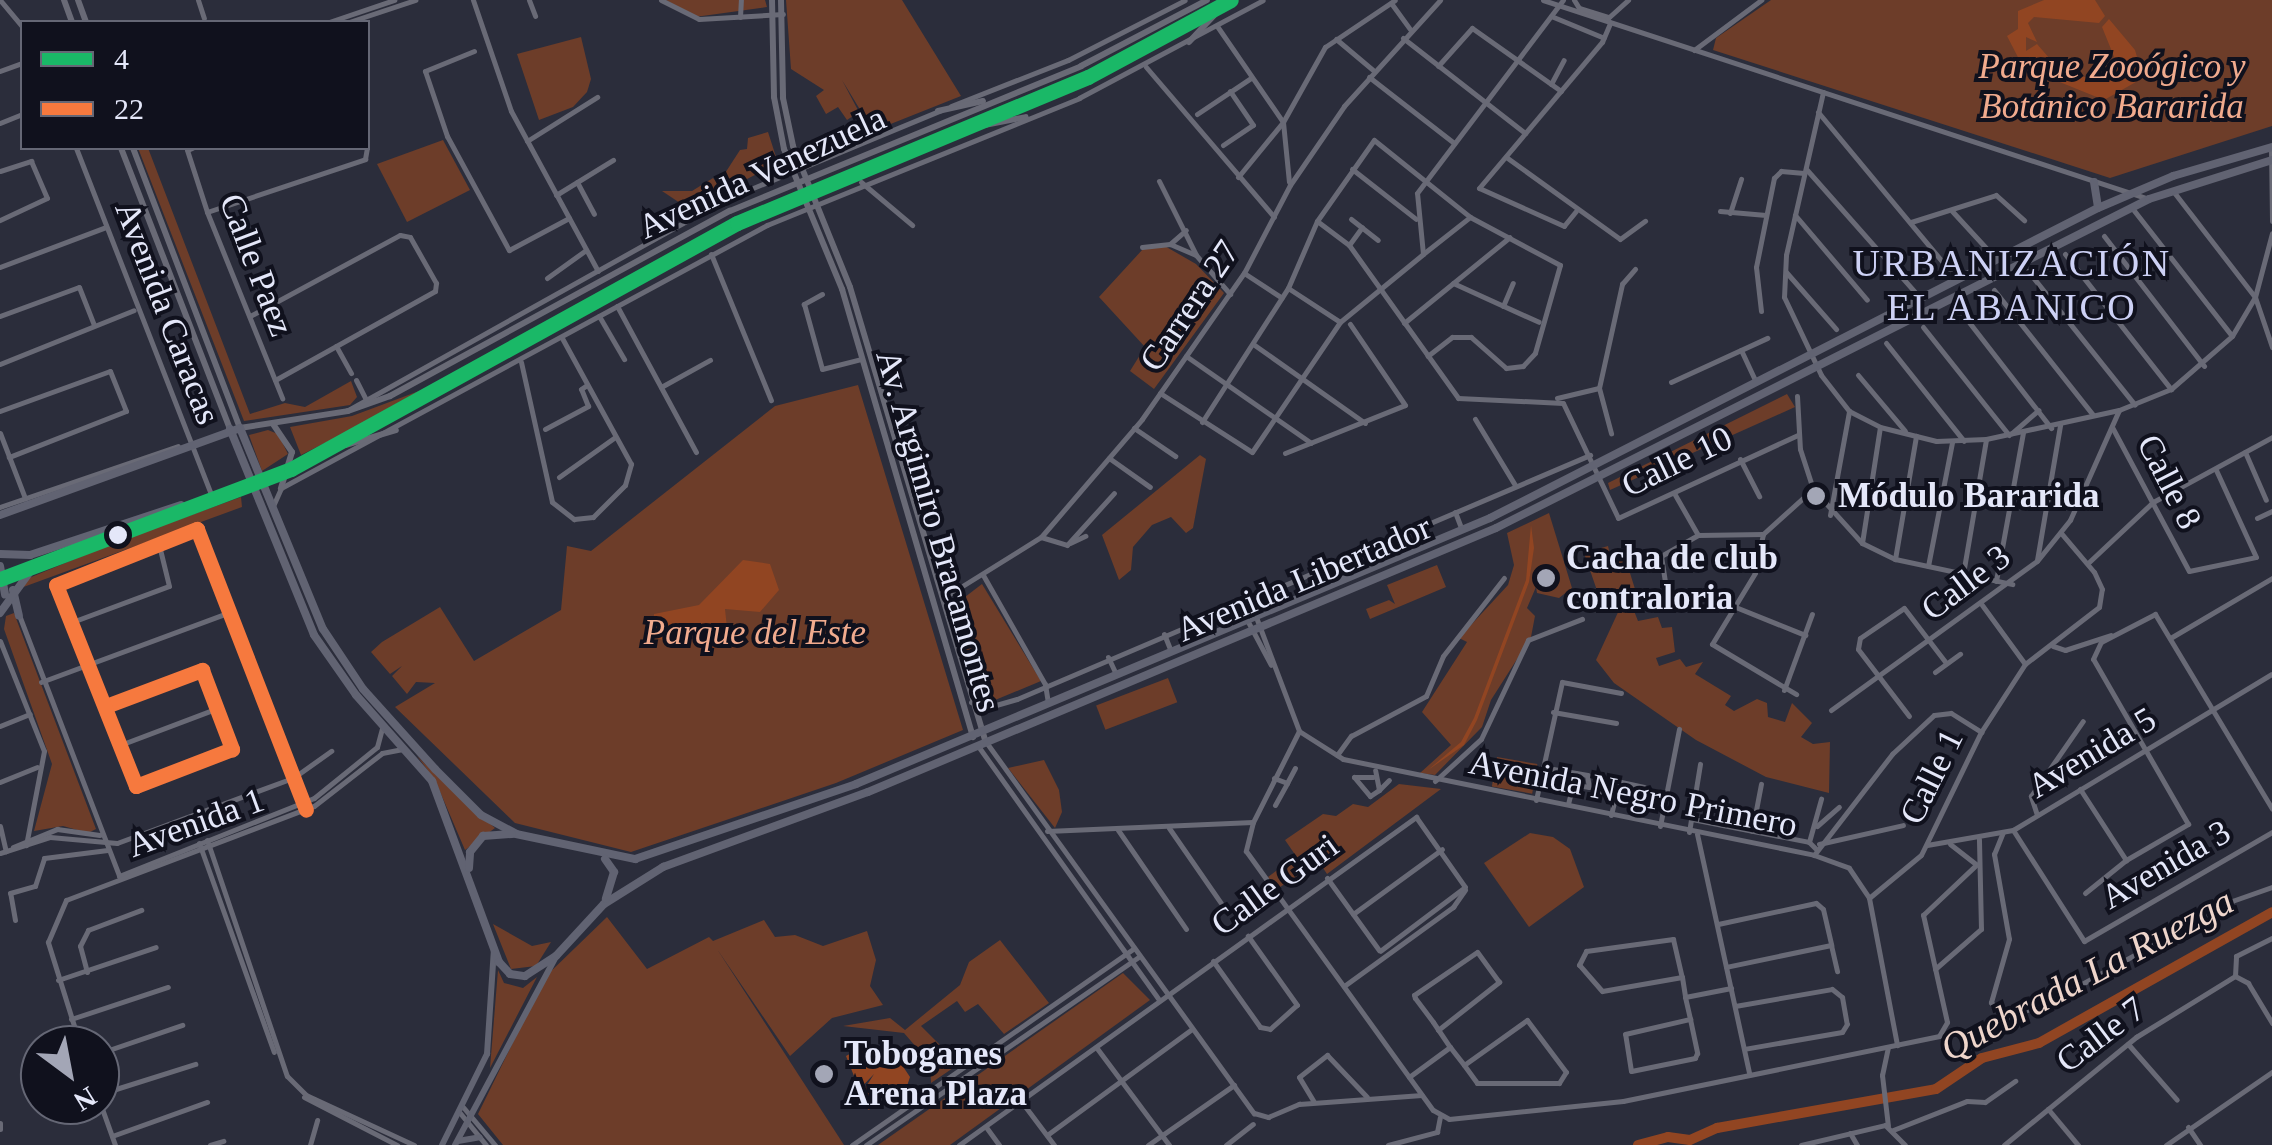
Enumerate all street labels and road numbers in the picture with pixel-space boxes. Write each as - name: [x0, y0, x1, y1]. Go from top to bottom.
- street label: Avenida Venezuela: [631, 97, 893, 249]
- street label: Calle Paez: [210, 188, 302, 342]
- street label: Avenida Caracas: [105, 196, 229, 430]
- street label: Carrera 27: [1131, 233, 1249, 379]
- street label: Av. Argimiro Bracamontes: [866, 344, 1010, 718]
- street label: Calle 10: [1615, 417, 1739, 507]
- street label: Calle 8: [2128, 428, 2210, 536]
- street label: Avenida Libertador: [1170, 506, 1438, 652]
- street label: Calle 3: [1913, 536, 2019, 630]
- street label: Avenida 5: [2020, 698, 2164, 808]
- street label: Calle 1: [1891, 723, 1973, 831]
- street label: Avenida Negro Primero: [1465, 742, 1801, 846]
- street label: Avenida 1: [122, 779, 270, 867]
- street label: Avenida 3: [2094, 811, 2238, 919]
- street label: Calle Guri: [1203, 825, 1347, 945]
- street label: Calle 7: [2048, 988, 2154, 1082]

